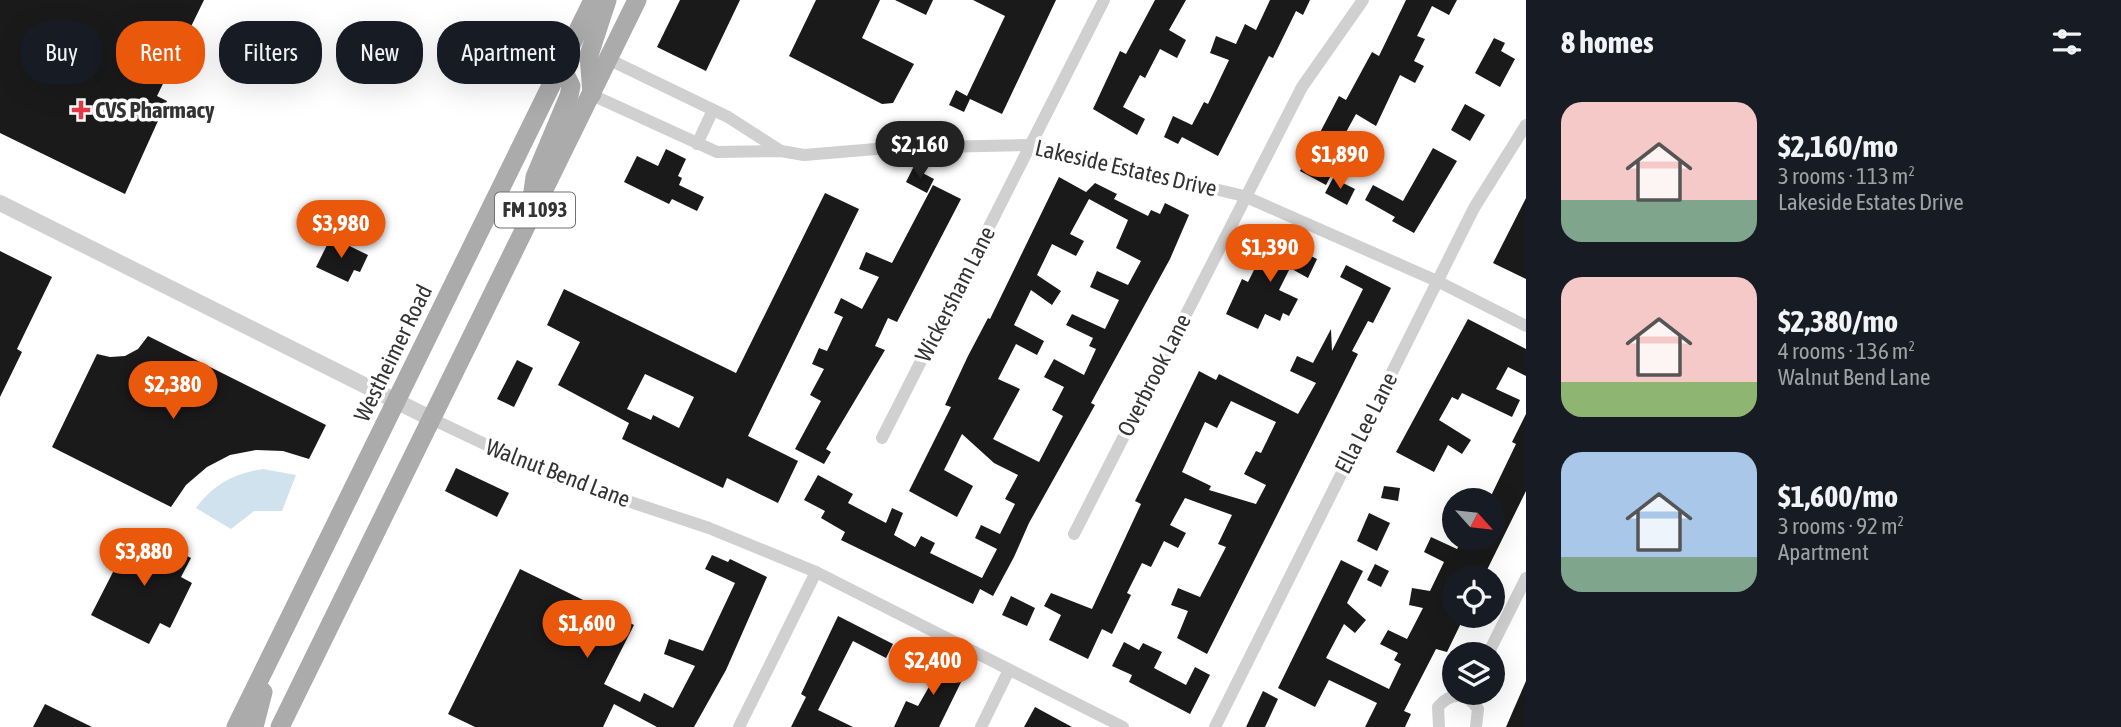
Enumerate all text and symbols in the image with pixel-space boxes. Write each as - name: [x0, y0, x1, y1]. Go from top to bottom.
- chip: Buy: [21, 21, 102, 84]
- chip: Rent: [116, 21, 205, 84]
- chip: Filters: [219, 21, 322, 84]
- chip: New: [336, 21, 423, 84]
- chip: Apartment: [437, 21, 580, 84]
- icon: filters: [2048, 23, 2086, 61]
- text: 8 homes: [1561, 25, 1654, 59]
- place label: CVS Pharmacy: [95, 97, 215, 123]
- marker: CVS Pharmacy: [73, 102, 89, 118]
- pin: $2,160: [863, 122, 977, 181]
- text: $2,160/mo: [1778, 129, 1898, 163]
- icon: home: [1617, 130, 1701, 214]
- text: $2,160: [892, 131, 949, 157]
- pin: $1,890: [1283, 132, 1397, 191]
- street label: Lakeside Estates Drive: [1033, 134, 1219, 202]
- text: $1,890: [1312, 141, 1369, 167]
- text: 3 rooms · 113 m²: [1778, 163, 1915, 189]
- text: Lakeside Estates Drive: [1778, 189, 1964, 215]
- road number: FM 1093: [495, 192, 575, 228]
- pin: $3,980: [284, 201, 398, 260]
- text: $3,980: [313, 210, 370, 236]
- street label: Wickersham Lane: [910, 222, 1000, 366]
- pin: $1,390: [1213, 224, 1327, 284]
- text: $1,390: [1242, 234, 1299, 260]
- street label: Westheimer Road: [349, 280, 437, 426]
- text: $2,380/mo: [1778, 304, 1898, 338]
- icon: home: [1617, 305, 1701, 389]
- street label: Overbrook Lane: [1112, 310, 1196, 440]
- text: 4 rooms · 136 m²: [1778, 338, 1915, 364]
- pin: $2,380: [116, 362, 230, 421]
- text: Walnut Bend Lane: [1778, 364, 1931, 390]
- street label: Ella Lee Lane: [1329, 368, 1403, 478]
- text: $2,380: [145, 371, 202, 397]
- street label: Walnut Bend Lane: [482, 434, 634, 512]
- text: $1,600/mo: [1778, 479, 1898, 513]
- icon: home: [1617, 480, 1701, 564]
- north arrow: [1442, 488, 1505, 551]
- map controls: [1442, 488, 1505, 705]
- text: 3 rooms · 92 m²: [1778, 513, 1904, 539]
- pin: $3,880: [87, 528, 201, 588]
- text: $3,880: [116, 538, 173, 564]
- text: Apartment: [1778, 539, 1869, 565]
- button: locate: [1442, 565, 1505, 628]
- pin: $1,600: [530, 600, 644, 660]
- text: $1,600: [559, 610, 616, 636]
- pin: $2,400: [876, 638, 990, 697]
- button: layers: [1442, 642, 1505, 705]
- text: $2,400: [905, 647, 962, 673]

